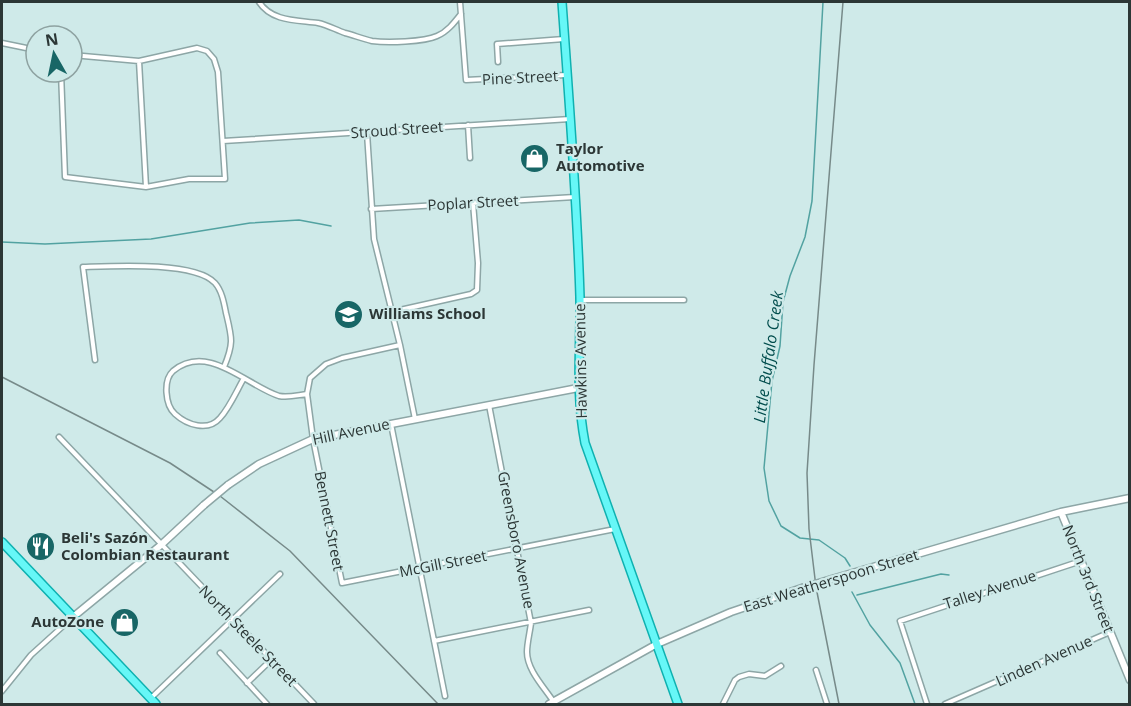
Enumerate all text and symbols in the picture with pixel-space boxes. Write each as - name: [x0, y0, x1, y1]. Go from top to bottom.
- north arrow: [24, 24, 84, 84]
- text: N: [44, 27, 60, 51]
- street label: Pine Street: [481, 65, 559, 89]
- street label: Stroud Street: [350, 116, 444, 142]
- place label: Taylor Automotive: [556, 138, 645, 175]
- shop icon: Taylor Automotive: [519, 142, 551, 174]
- street label: Poplar Street: [427, 190, 519, 214]
- water label: Little Buffalo Creek: [748, 288, 788, 424]
- school or university icon: Williams School: [332, 298, 364, 330]
- place label: Williams School: [369, 303, 486, 323]
- street label: Hawkins Avenue: [569, 303, 591, 419]
- street label: Hill Avenue: [310, 413, 391, 449]
- street label: Bennett Street: [310, 469, 349, 572]
- street label: Greensboro Avenue: [494, 469, 540, 610]
- street label: North 3rd Street: [1058, 522, 1120, 635]
- place label: Beli's Sazón Colombian Restaurant: [61, 527, 230, 564]
- restaurant icon: Beli's Sazón Colombian Restaurant: [24, 531, 56, 563]
- street label: East Weatherspoon Street: [741, 544, 921, 616]
- street label: McGill Street: [397, 545, 488, 581]
- street label: Talley Avenue: [941, 565, 1039, 613]
- street label: North Steele Street: [195, 580, 302, 690]
- shop icon: AutoZone: [109, 606, 141, 638]
- place label: AutoZone: [31, 611, 104, 631]
- street label: Linden Avenue: [992, 630, 1095, 690]

